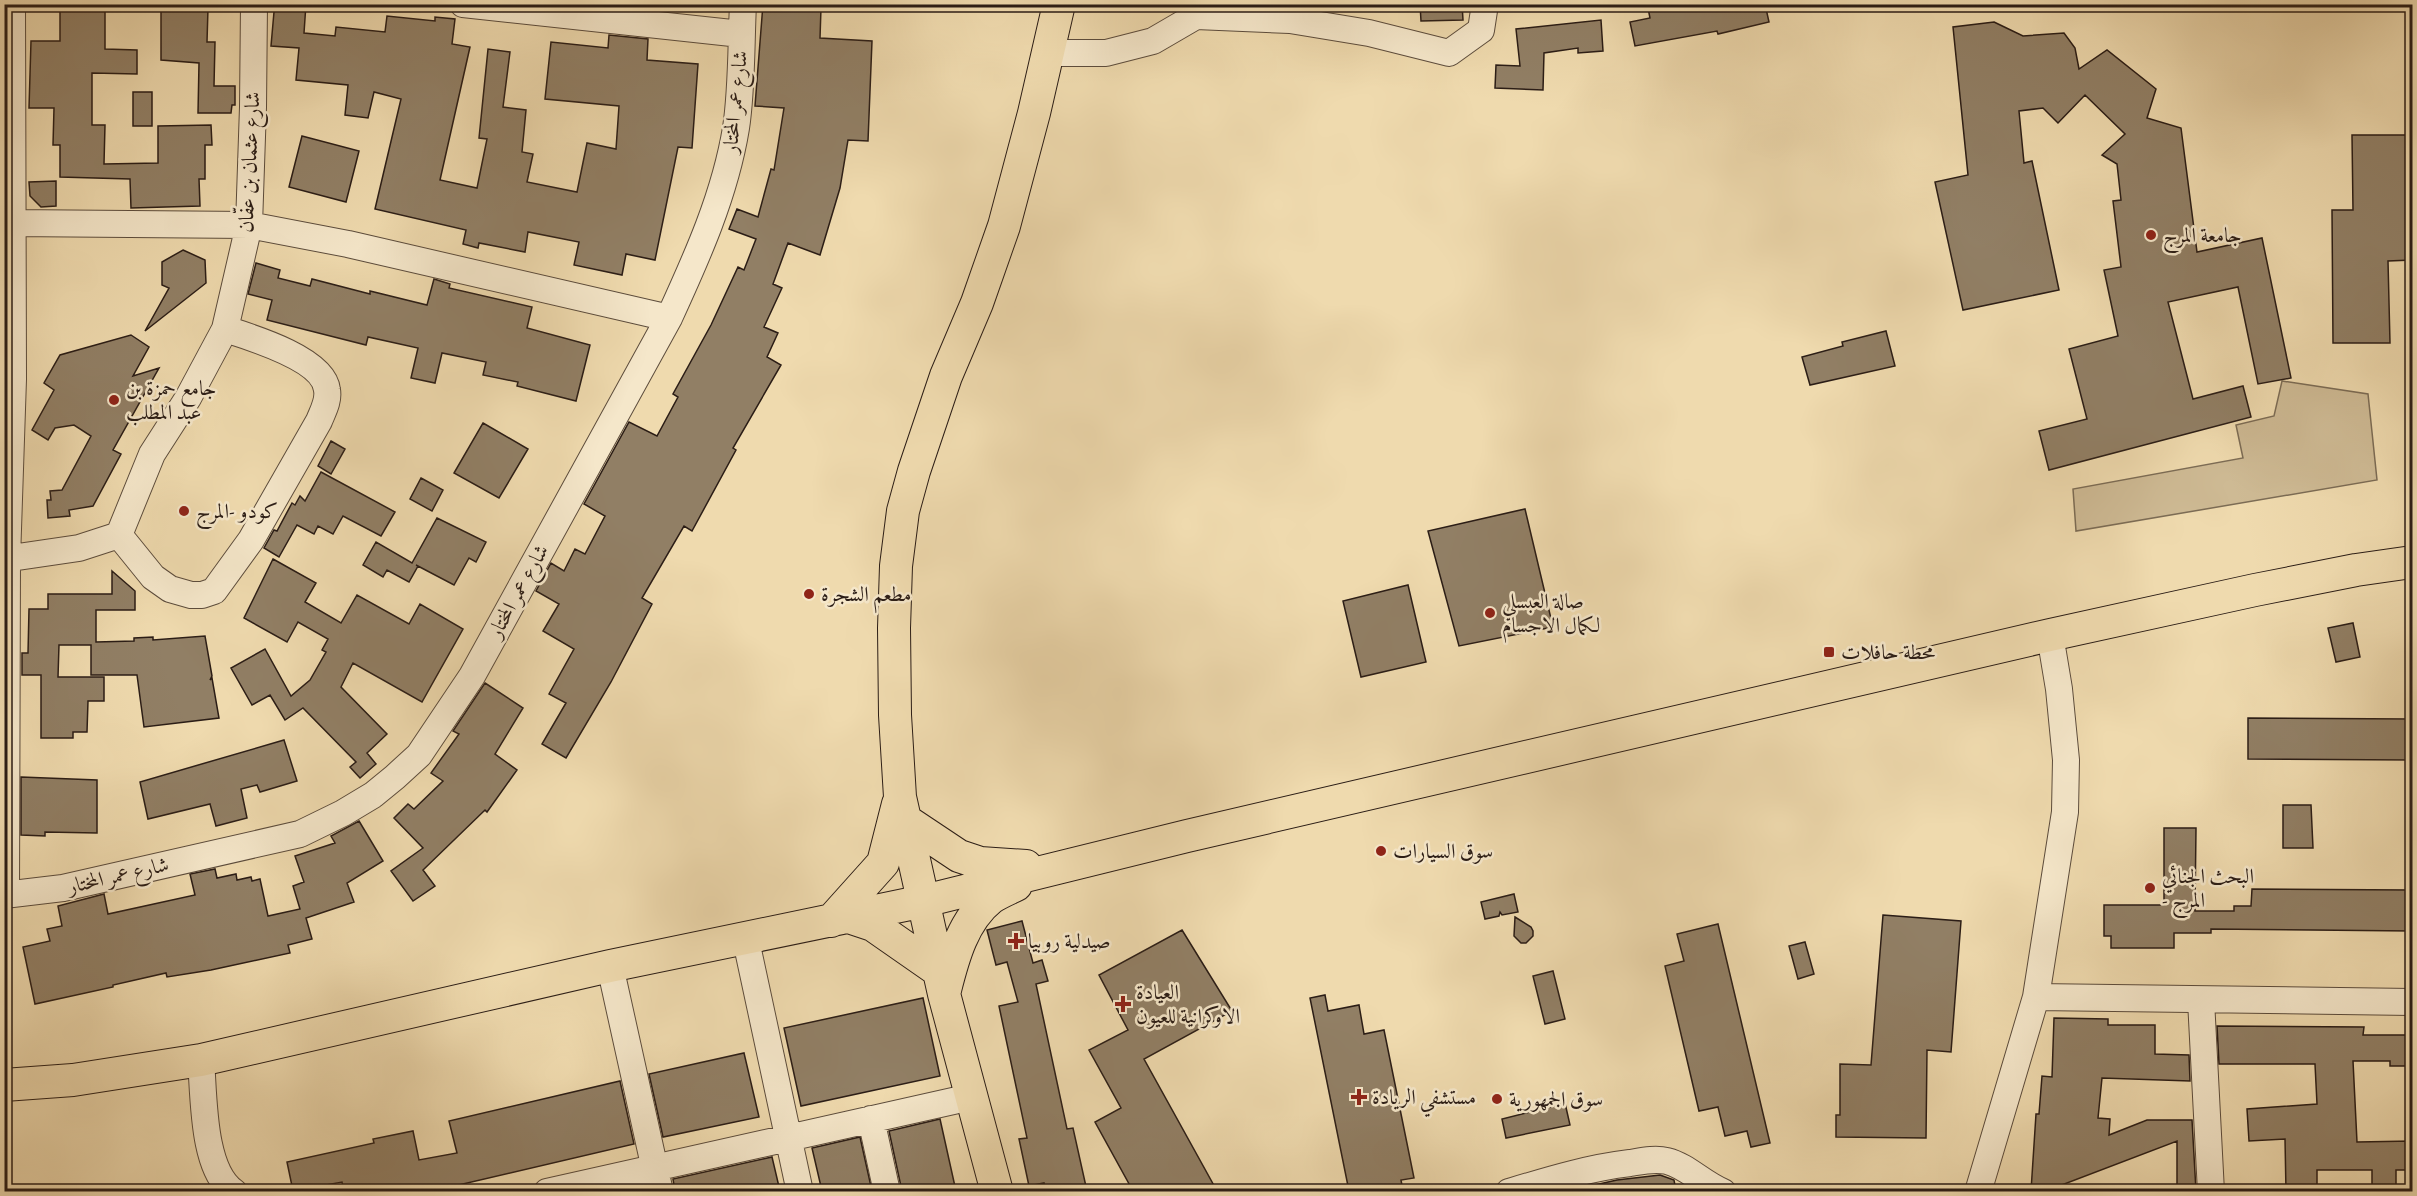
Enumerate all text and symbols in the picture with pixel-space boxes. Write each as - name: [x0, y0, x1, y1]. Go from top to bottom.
- street label: شارع عمر المختار: [715, 49, 758, 157]
- street label: شارع عثمان بن عفّان: [230, 91, 271, 233]
- place label: جامعة المرج: [2163, 221, 2242, 254]
- marker: جامعة المرج: [2144, 228, 2158, 242]
- place label: جامع حمزة بن عبد المطلب: [126, 374, 216, 426]
- marker: جامع حمزة بن عبد المطلب: [107, 393, 121, 407]
- place label: كودو -المرج: [196, 497, 278, 530]
- marker: كودو -المرج: [177, 504, 191, 518]
- street label: شارع عمر المختار: [480, 539, 559, 647]
- place label: مطعم الشجرة: [821, 580, 912, 614]
- marker: مطعم الشجرة: [802, 587, 816, 601]
- place label: صالة العبسلي لكمال الاجسام: [1502, 587, 1600, 643]
- marker: صالة العبسلي لكمال الاجسام: [1483, 606, 1497, 620]
- place label: محطة حافلات: [1841, 638, 1935, 665]
- marker: محطة حافلات: [1822, 645, 1836, 659]
- place label: سوق السيارات: [1393, 837, 1493, 864]
- marker: سوق السيارات: [1374, 844, 1388, 858]
- street label: شارع عمر المختار: [63, 850, 172, 905]
- place label: البحث الجنائي - المرج: [2162, 862, 2254, 919]
- marker: البحث الجنائي - المرج: [2143, 881, 2157, 895]
- place label: صيدلية روبيا: [1028, 927, 1111, 954]
- marker: صيدلية روبيا: [1009, 934, 1023, 948]
- place label: العيادة الاوكرانية للعيون: [1136, 978, 1240, 1029]
- marker: العيادة الاوكرانية للعيون: [1114, 995, 1132, 1013]
- place label: مستشفي الريادة: [1372, 1083, 1476, 1117]
- place label: سوق الجمهورية: [1509, 1085, 1603, 1112]
- marker: مستشفي الريادة: [1350, 1088, 1368, 1106]
- marker: سوق الجمهورية: [1490, 1092, 1504, 1106]

